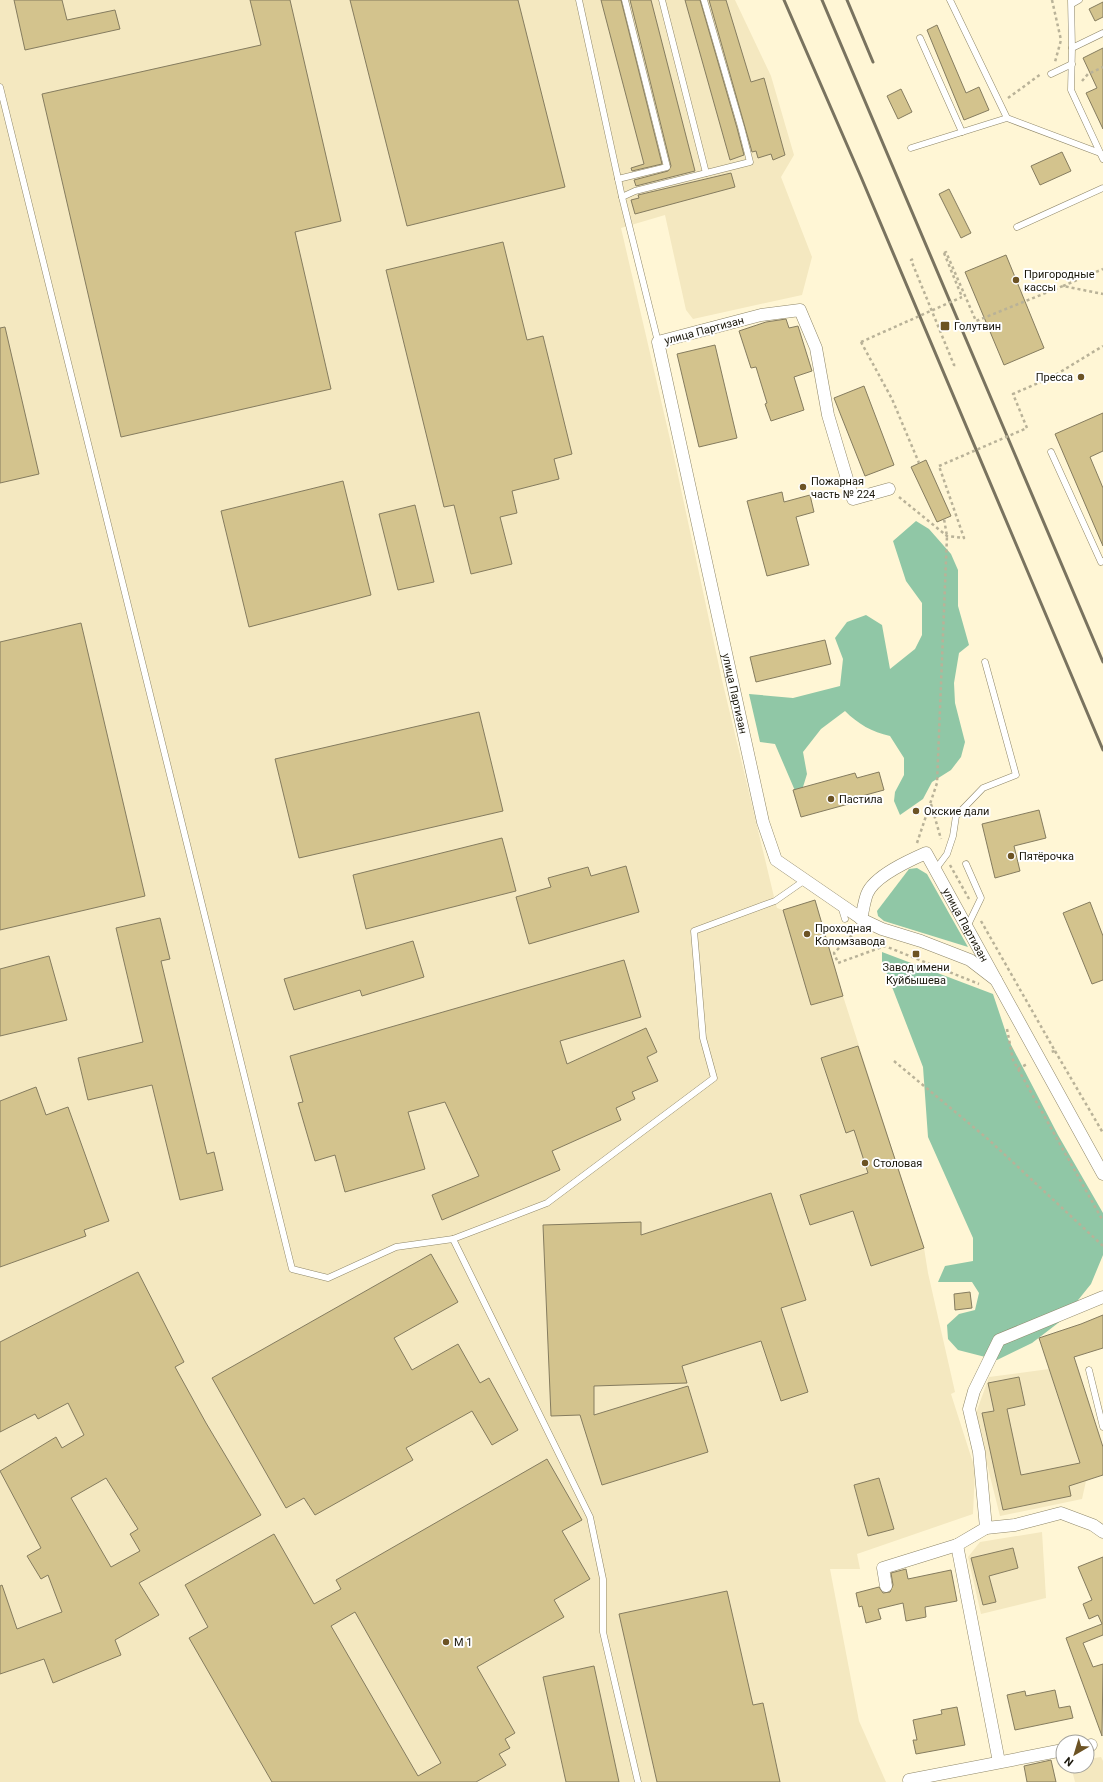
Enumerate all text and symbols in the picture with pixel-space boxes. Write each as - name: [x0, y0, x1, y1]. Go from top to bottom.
- place label: Пригородные кассы: [1024, 268, 1095, 294]
- marker: Пригородные кассы: [1011, 275, 1021, 285]
- street label: улица Партизан: [663, 314, 745, 347]
- marker: Голутвин: [939, 320, 951, 332]
- place label: Голутвин: [954, 320, 1001, 333]
- place label: Пресса: [1036, 371, 1073, 384]
- marker: Пресса: [1076, 372, 1086, 382]
- place label: Пожарная часть № 224: [811, 475, 875, 501]
- marker: Пожарная часть № 224: [798, 482, 808, 492]
- street label: улица Партизан: [719, 652, 750, 735]
- place label: Пастила: [839, 793, 883, 806]
- marker: Пастила: [826, 794, 836, 804]
- place label: Окские дали: [924, 805, 989, 818]
- marker: Окские дали: [911, 806, 921, 816]
- place label: Пятёрочка: [1019, 850, 1074, 863]
- marker: Пятёрочка: [1006, 851, 1016, 861]
- street label: улица Партизан: [940, 886, 991, 964]
- place label: Проходная Коломзавода: [815, 922, 885, 948]
- marker: Проходная Коломзавода: [802, 929, 812, 939]
- marker: Завод имени Куйбышева: [911, 949, 921, 959]
- place label: Завод имени Куйбышева: [882, 961, 950, 987]
- place label: Столовая: [873, 1157, 922, 1170]
- marker: Столовая: [860, 1158, 870, 1168]
- place label: M 1: [454, 1636, 473, 1649]
- marker: M 1: [441, 1637, 451, 1647]
- north arrow: [1055, 1734, 1095, 1774]
- text: N: [1062, 1754, 1076, 1769]

